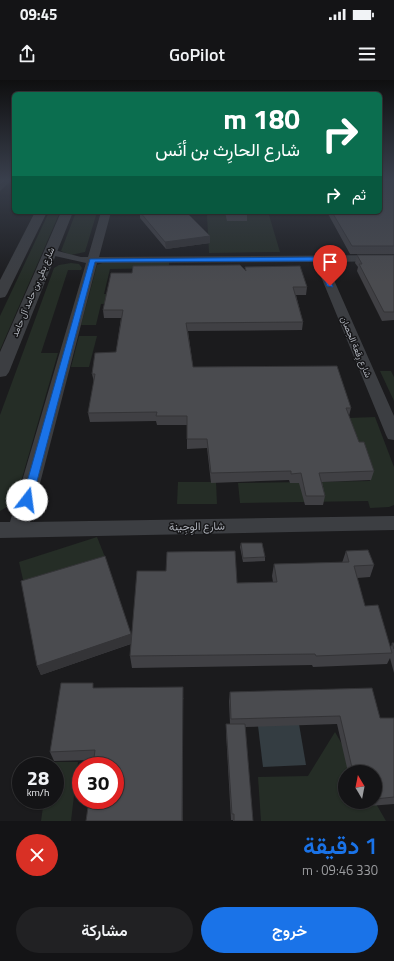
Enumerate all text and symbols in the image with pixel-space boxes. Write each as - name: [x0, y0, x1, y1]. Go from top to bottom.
- text: 09:45: [20, 3, 57, 26]
- text: GoPilot: [169, 41, 225, 68]
- icon: share: [16, 43, 38, 65]
- icon: menu: [356, 43, 378, 65]
- text: 180 m: [223, 97, 300, 140]
- icon: right: [314, 108, 366, 160]
- text: شارع الحارِث بن أنَس: [155, 136, 300, 163]
- text: ثم: [352, 183, 366, 206]
- icon: right: [322, 184, 344, 206]
- street label: شارع بطي بن حامد آل حامد: [8, 245, 58, 339]
- pin: [313, 245, 347, 286]
- icon: arrive: [319, 251, 341, 273]
- street label: شارع رِقعة الحِصان: [336, 314, 375, 380]
- position arrow: [6, 479, 48, 521]
- street label: شارع الوِجِينة: [169, 518, 225, 536]
- speed limit sign: 30: [72, 757, 124, 809]
- text: 28: [27, 762, 49, 793]
- north arrow: [338, 765, 382, 809]
- map controls: [338, 765, 382, 809]
- text: km/h: [27, 785, 49, 800]
- text: 1 دقيقة: [303, 827, 378, 863]
- button: close: [16, 834, 58, 876]
- text: 330 m · 09:46: [302, 860, 378, 880]
- button: مشاركة: [16, 907, 193, 953]
- button: خروج: [201, 907, 378, 953]

